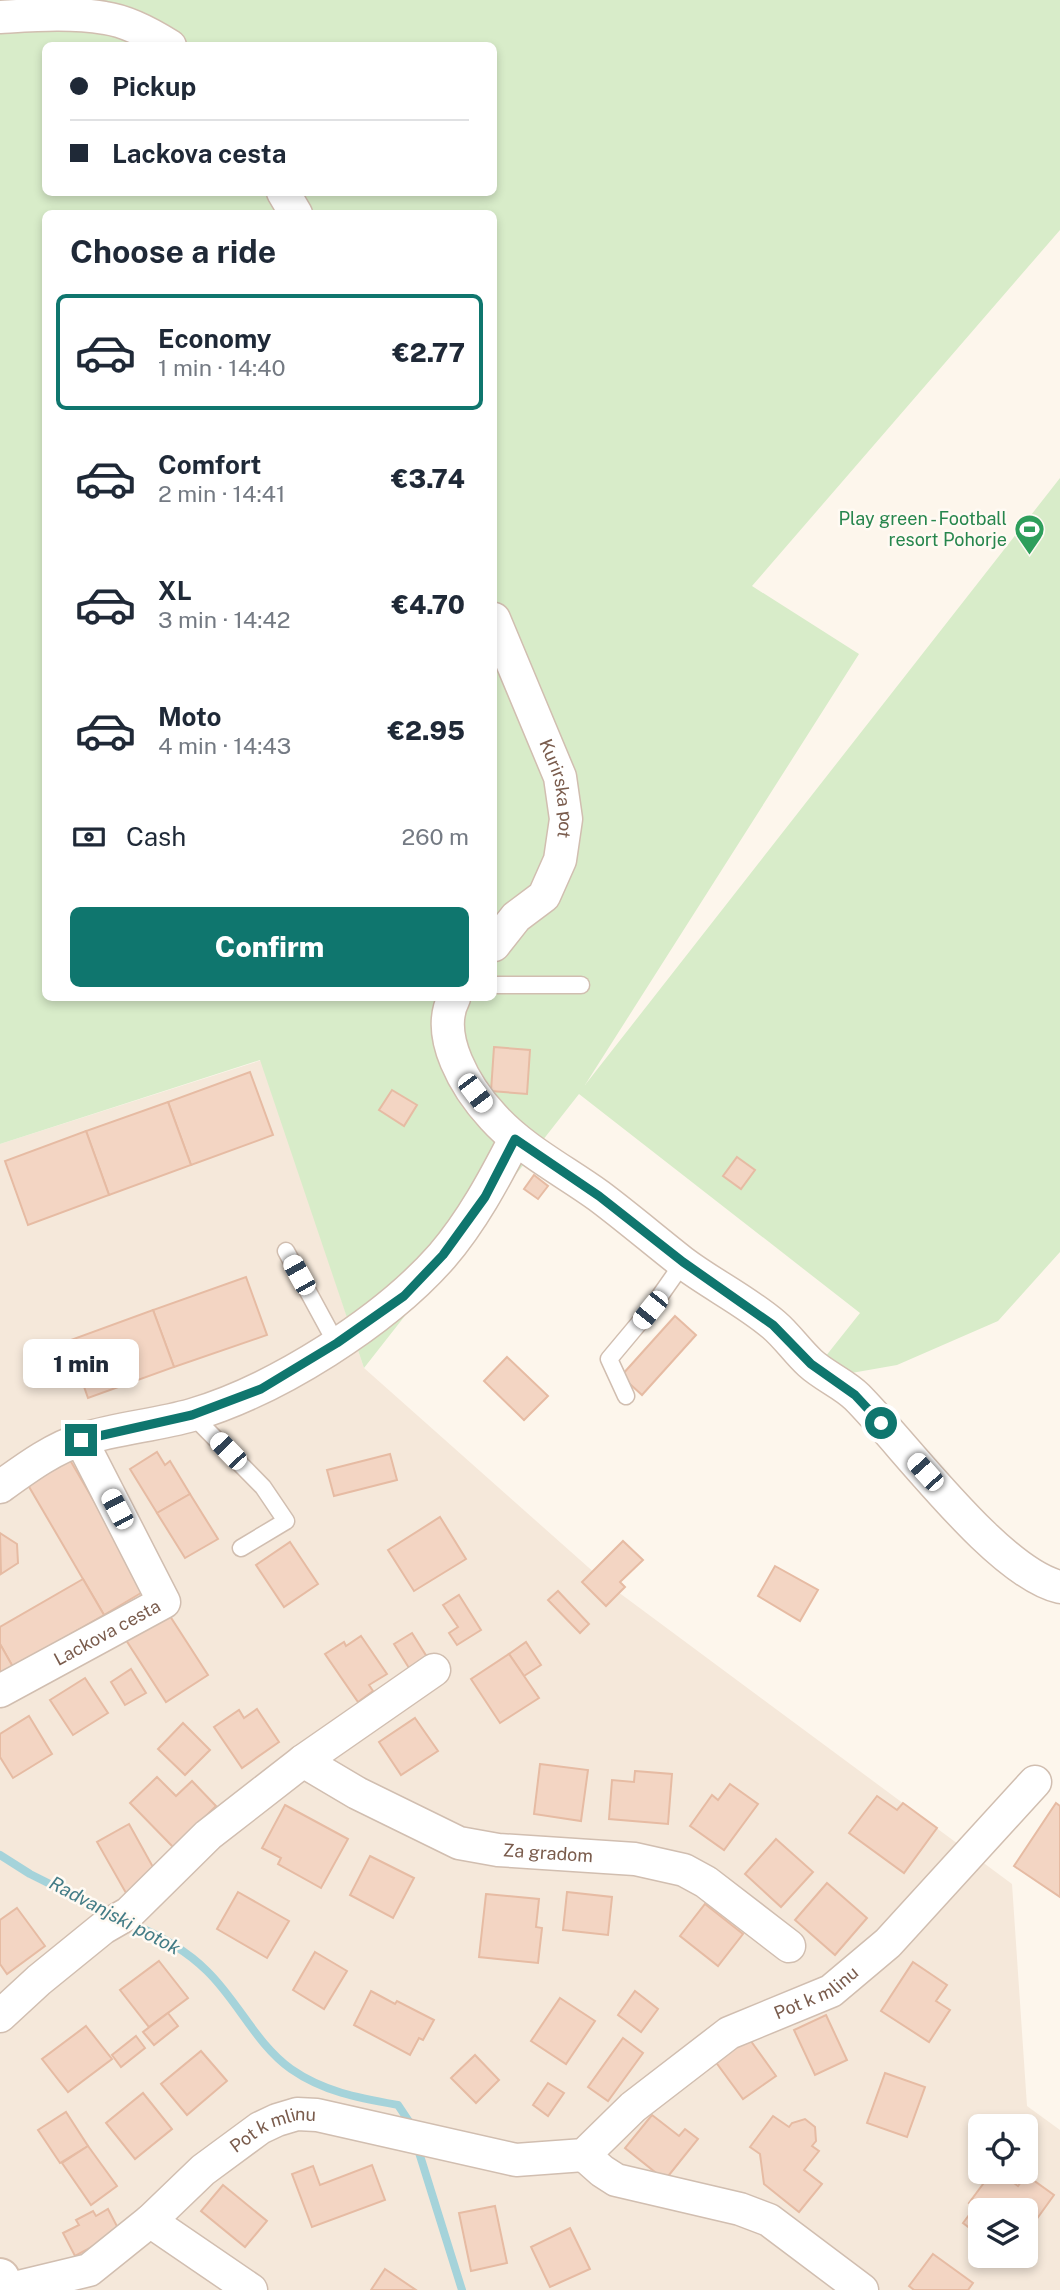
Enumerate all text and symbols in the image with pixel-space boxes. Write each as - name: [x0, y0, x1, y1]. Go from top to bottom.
- text: Pickup: [112, 71, 196, 102]
- text: Lackova cesta: [112, 138, 286, 169]
- text: Choose a ride: [70, 233, 276, 270]
- icon: car: [74, 321, 137, 384]
- text: Economy: [158, 323, 271, 354]
- text: €2.77: [392, 337, 465, 368]
- text: 1 min · 14:40: [158, 354, 286, 381]
- icon: car: [74, 447, 137, 510]
- text: Comfort: [158, 449, 261, 480]
- text: €3.74: [391, 463, 465, 494]
- text: 2 min · 14:41: [158, 480, 285, 507]
- place label: Play green - Football resort Pohorje: [839, 508, 1007, 550]
- sports icon: Play green - Football resort Pohorje: [1013, 512, 1047, 556]
- icon: car: [74, 573, 137, 636]
- text: XL: [158, 575, 192, 606]
- text: €4.70: [391, 589, 465, 620]
- text: 3 min · 14:42: [158, 606, 290, 633]
- icon: car: [74, 699, 137, 762]
- text: Moto: [158, 701, 221, 732]
- text: €2.95: [387, 715, 465, 746]
- text: 4 min · 14:43: [158, 732, 291, 759]
- street label: Kurirska pot: [535, 736, 577, 840]
- icon: cash: [70, 818, 108, 856]
- text: Cash: [126, 821, 186, 852]
- text: 260 m: [402, 823, 469, 850]
- button: Confirm: [70, 907, 469, 987]
- car: [454, 1070, 497, 1116]
- car: [280, 1252, 319, 1298]
- car: [629, 1287, 672, 1333]
- callout: 1 min: [23, 1338, 139, 1388]
- text: 1 min: [53, 1350, 109, 1377]
- route start: [865, 1407, 897, 1439]
- route end: [65, 1424, 97, 1456]
- car: [206, 1429, 251, 1473]
- car: [904, 1449, 947, 1495]
- car: [98, 1486, 137, 1532]
- street label: Lackova cesta: [50, 1595, 164, 1670]
- street label: Za gradom: [502, 1839, 594, 1866]
- water label: Radvanjski potok: [46, 1871, 185, 1959]
- street label: Pot k mlinu: [771, 1962, 862, 2023]
- street label: Pot k mlinu: [226, 2103, 317, 2157]
- map controls: [968, 2114, 1038, 2268]
- button: locate: [968, 2114, 1038, 2184]
- button: layers: [968, 2198, 1038, 2268]

